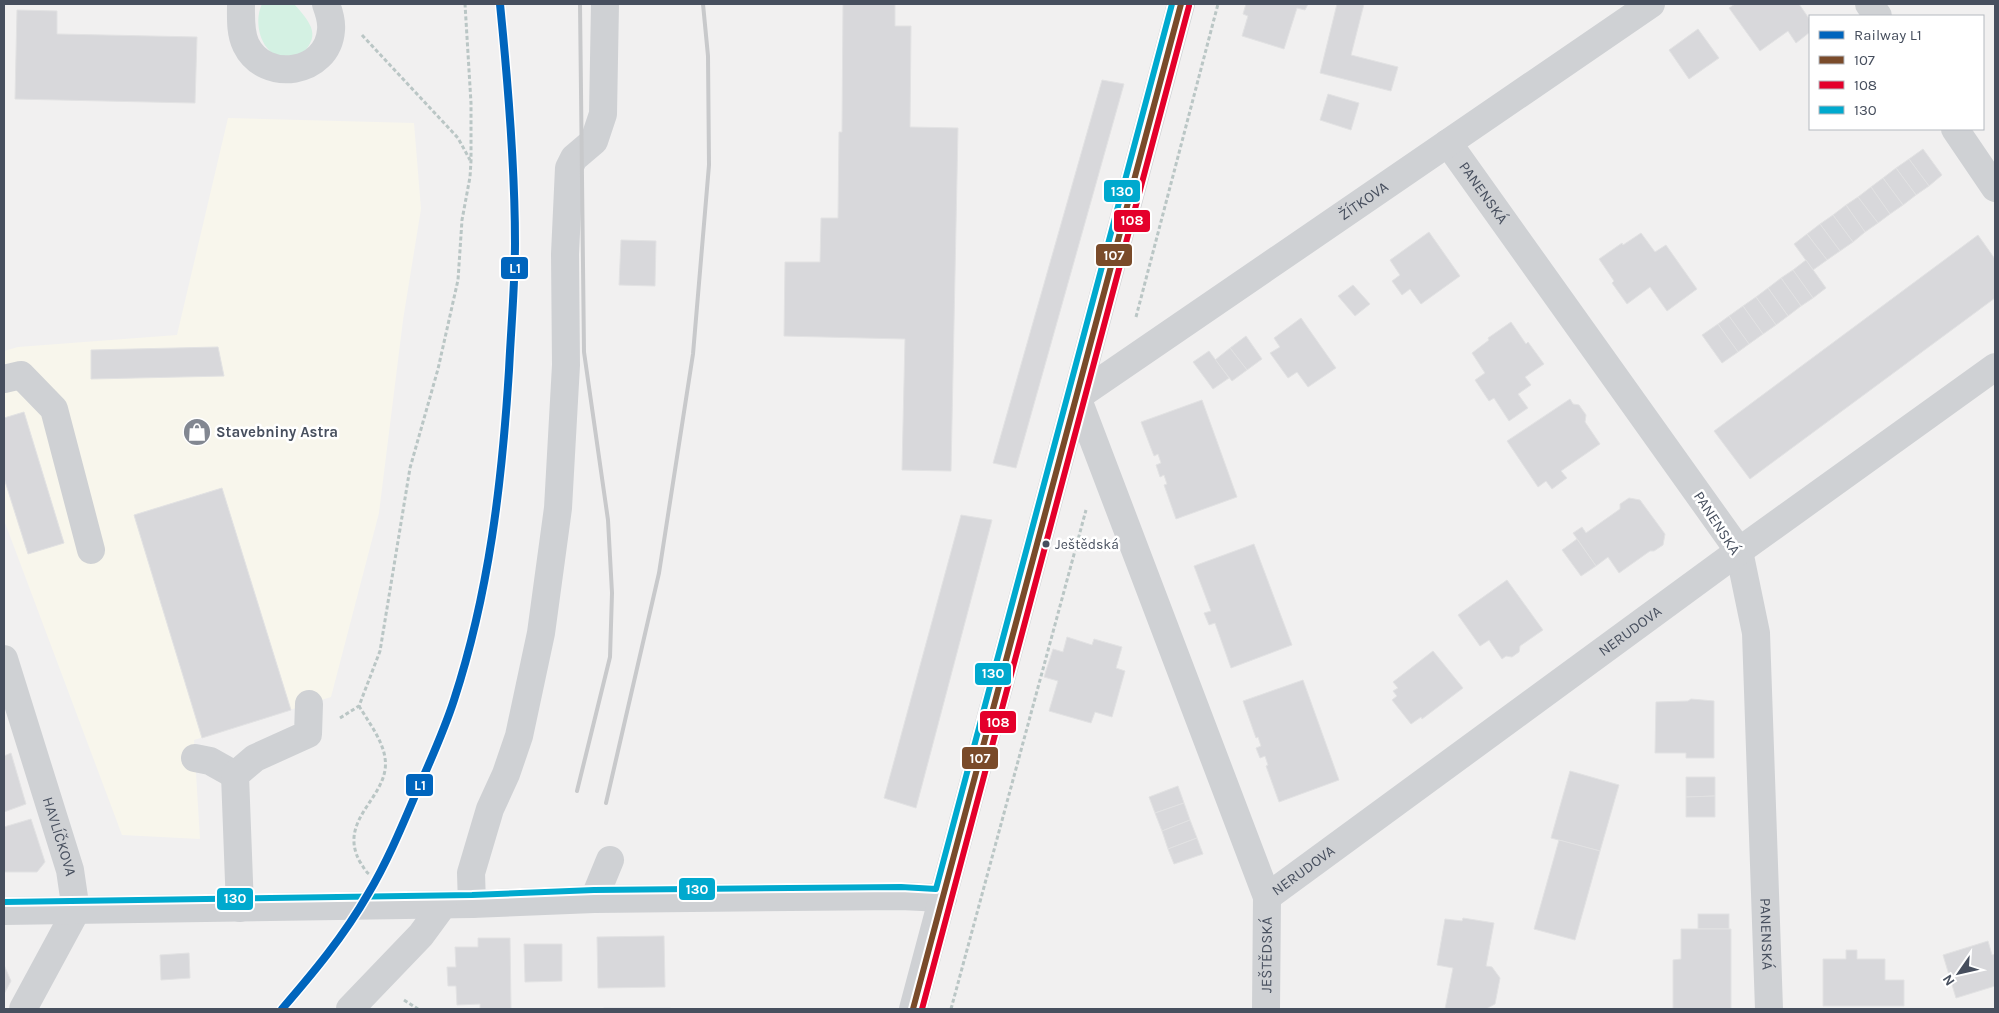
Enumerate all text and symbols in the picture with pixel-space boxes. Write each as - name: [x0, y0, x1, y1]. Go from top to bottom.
- legend: [1809, 15, 1984, 130]
- text: Railway L1: [1854, 26, 1922, 44]
- text: 107: [1854, 51, 1875, 69]
- text: 108: [1854, 76, 1877, 94]
- text: 130: [1854, 101, 1877, 119]
- street label: PANENSKÁ: [1455, 158, 1512, 228]
- street label: ŽÍTKOVA: [1335, 177, 1392, 224]
- line badge: 130: [1103, 179, 1141, 203]
- text: 130: [1111, 183, 1133, 200]
- line badge: 108: [1113, 209, 1151, 233]
- text: 108: [1121, 212, 1143, 229]
- line badge: 107: [1095, 243, 1133, 267]
- text: 107: [1104, 247, 1124, 264]
- line badge: L1: [500, 256, 529, 280]
- text: L1: [509, 260, 521, 277]
- shop icon: Stavebniny Astra: [182, 417, 212, 447]
- place label: Stavebniny Astra: [216, 423, 338, 441]
- street label: PANENSKÁ: [1690, 488, 1744, 558]
- place label: Ještědská: [1055, 536, 1119, 553]
- marker: Ještědská: [1041, 539, 1051, 549]
- street label: NERUDOVA: [1595, 602, 1665, 660]
- line badge: 130: [974, 662, 1012, 686]
- text: 130: [982, 665, 1004, 682]
- line badge: 108: [979, 710, 1017, 734]
- text: 108: [987, 714, 1009, 731]
- line badge: 107: [961, 746, 999, 770]
- text: 107: [970, 750, 990, 767]
- line badge: L1: [405, 773, 434, 797]
- text: L1: [414, 777, 426, 794]
- street label: HAVLÍČKOVA: [39, 795, 80, 878]
- street label: NERUDOVA: [1268, 841, 1339, 899]
- line badge: 130: [678, 877, 716, 901]
- text: 130: [686, 881, 708, 898]
- line badge: 130: [216, 887, 254, 911]
- text: 130: [224, 890, 246, 907]
- street label: PANENSKÁ: [1756, 898, 1777, 971]
- street label: JEŠTĚDSKÁ: [1257, 916, 1276, 993]
- north arrow: [1934, 948, 1984, 998]
- text: N: [1939, 971, 1958, 989]

